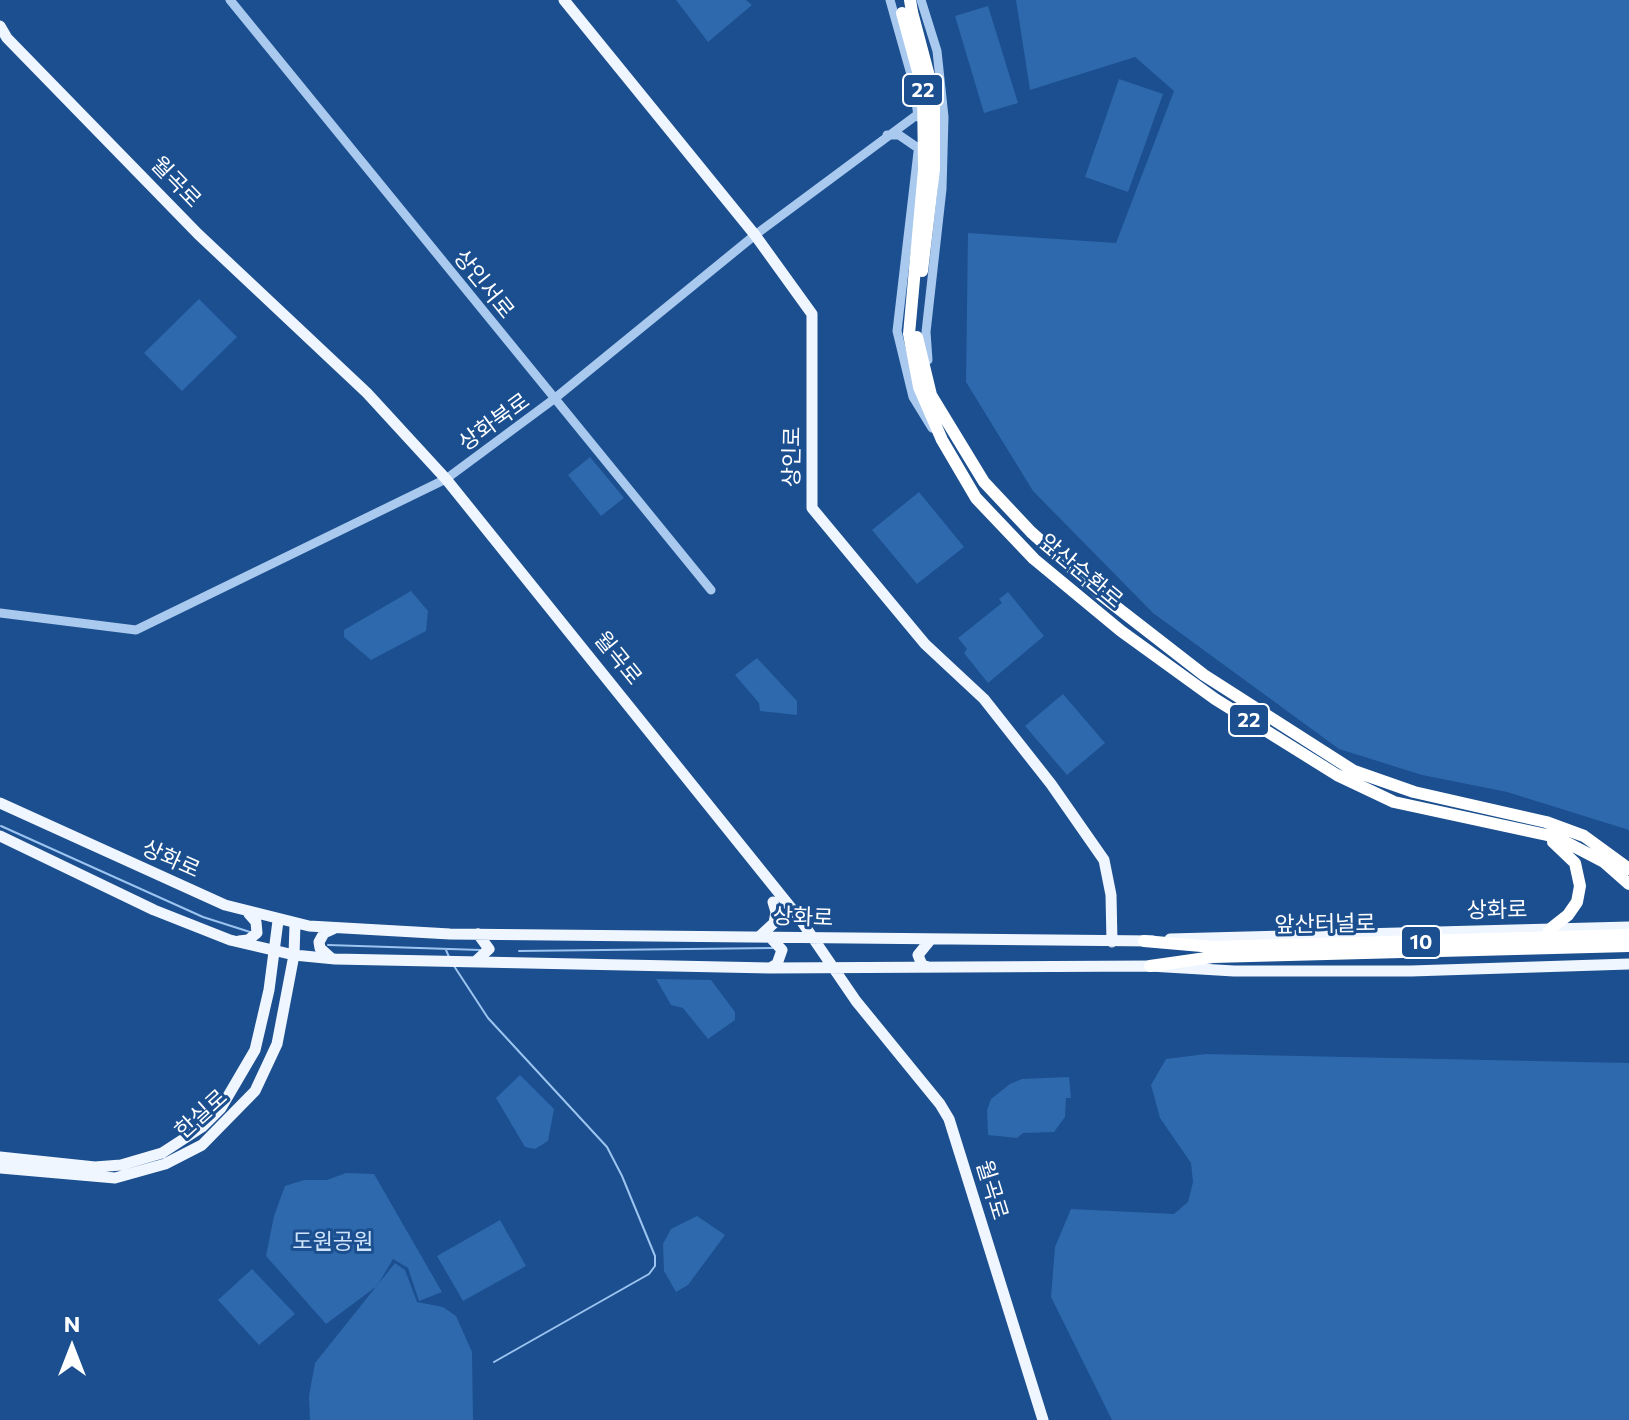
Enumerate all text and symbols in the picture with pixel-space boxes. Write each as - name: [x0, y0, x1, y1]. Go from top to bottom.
- road number: 22: [903, 74, 943, 106]
- street label: 월곡로: [145, 151, 207, 213]
- street label: 상인서로: [448, 244, 520, 324]
- street label: 상화북로: [453, 388, 535, 456]
- street label: 상인로: [778, 426, 806, 488]
- street label: 앞산순환로: [1034, 528, 1128, 614]
- street label: 월곡로: [589, 626, 647, 690]
- road number: 22: [1229, 704, 1269, 736]
- street label: 상화로: [138, 835, 204, 883]
- street label: 상화로: [1466, 896, 1528, 924]
- street label: 상화로: [772, 903, 834, 931]
- street label: 앞산터널로: [1274, 910, 1376, 938]
- road number: 10: [1401, 926, 1441, 958]
- street label: 한실로: [170, 1084, 232, 1144]
- street label: 월곡로: [971, 1157, 1013, 1223]
- park label: 도원공원: [293, 1229, 373, 1255]
- north arrow: [32, 1308, 112, 1388]
- text: N: [64, 1310, 80, 1337]

